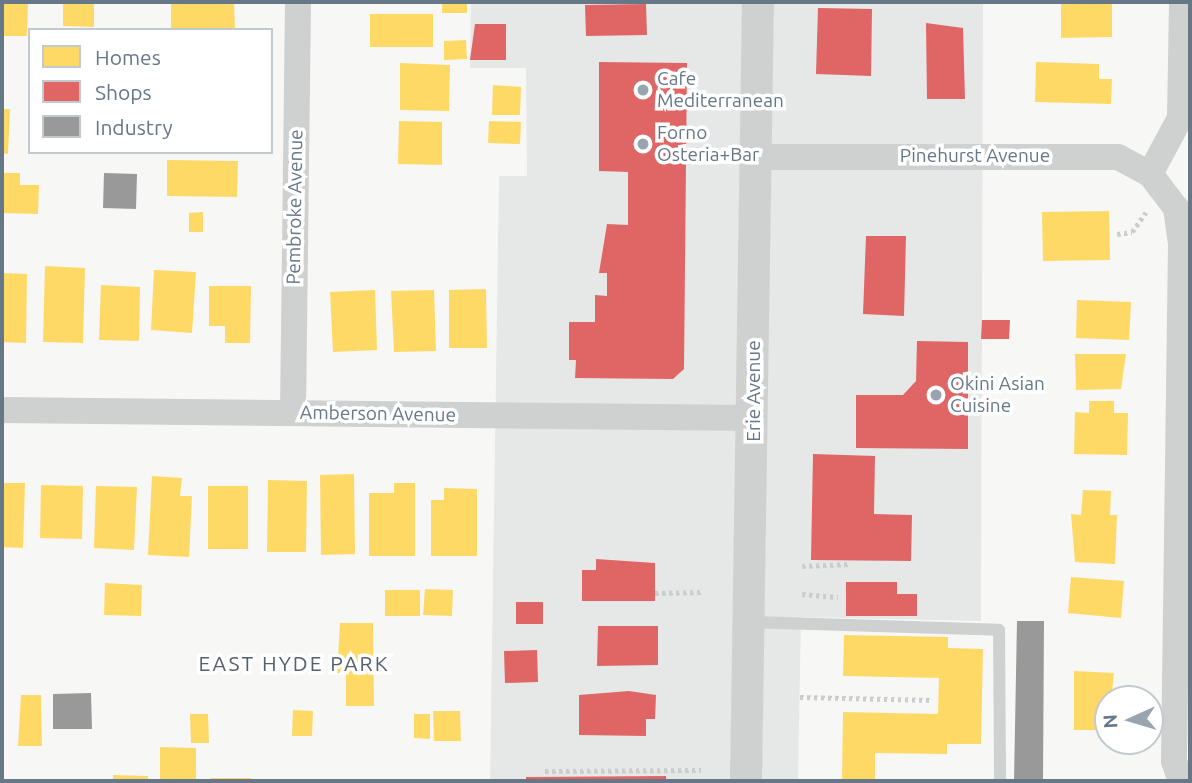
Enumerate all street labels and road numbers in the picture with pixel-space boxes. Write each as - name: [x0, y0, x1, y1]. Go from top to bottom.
- street label: Pembroke Avenue: [282, 129, 308, 285]
- street label: Pinehurst Avenue: [900, 145, 1050, 167]
- street label: Erie Avenue: [743, 340, 765, 442]
- street label: Amberson Avenue: [300, 401, 456, 427]

